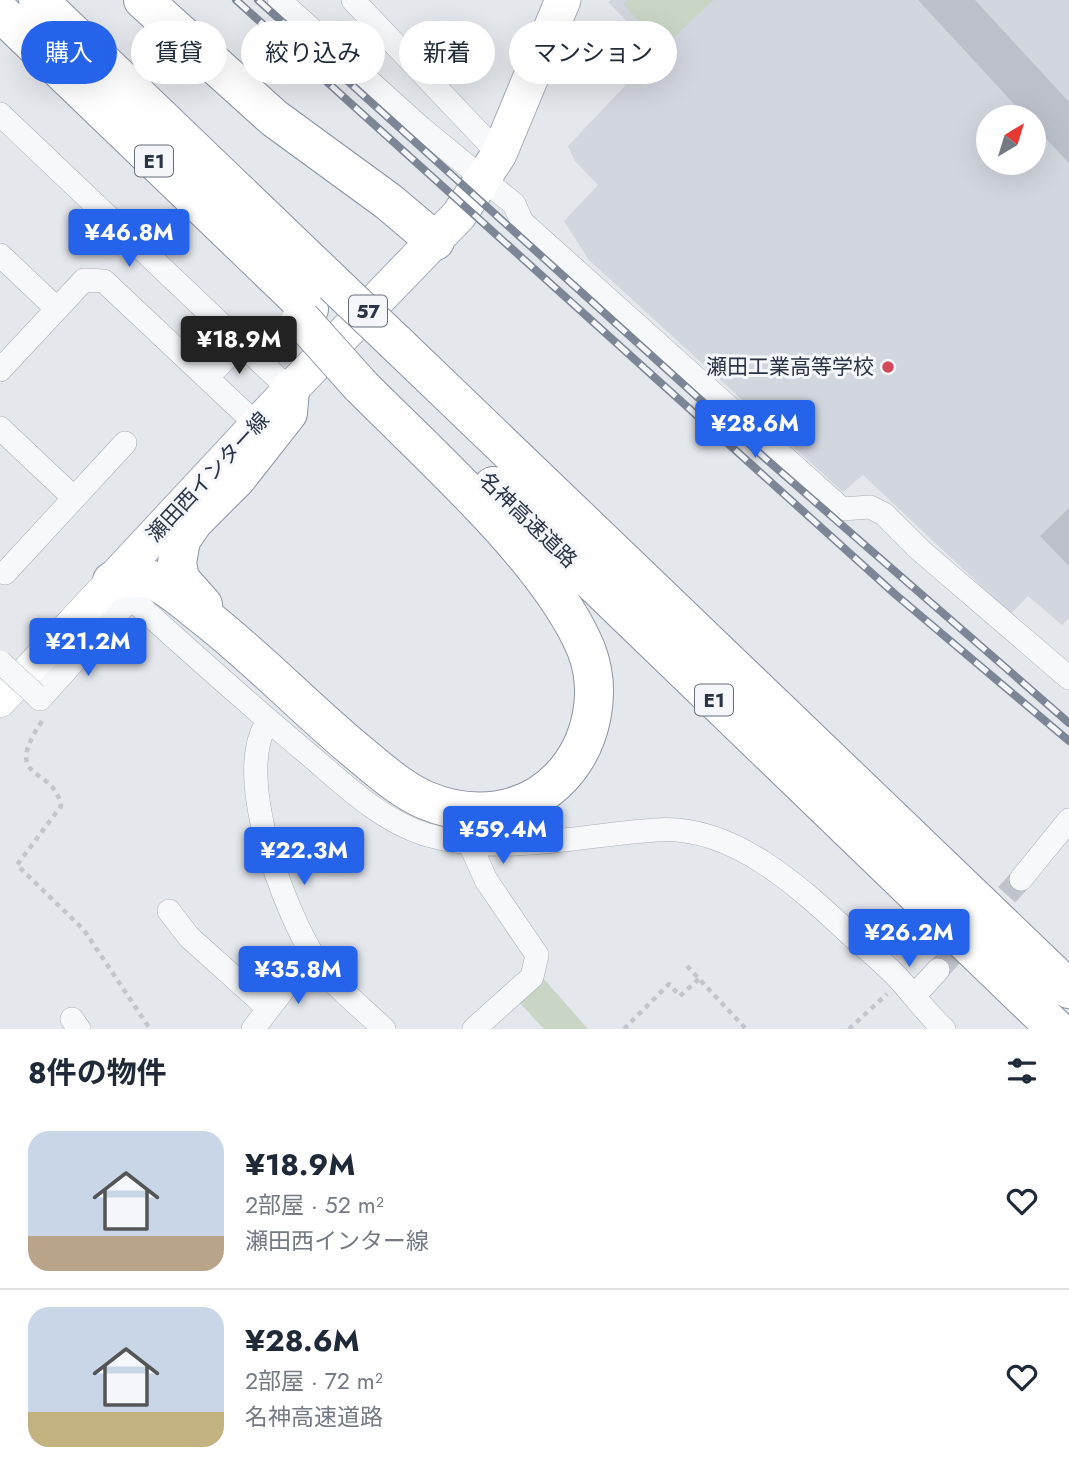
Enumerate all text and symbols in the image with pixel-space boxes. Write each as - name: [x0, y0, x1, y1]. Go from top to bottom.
- chip: 購入: [21, 21, 117, 84]
- chip: 賃貸: [131, 21, 227, 84]
- chip: 絞り込み: [241, 21, 385, 84]
- chip: 新着: [399, 21, 495, 84]
- chip: マンション: [509, 21, 677, 84]
- north arrow: [976, 105, 1046, 175]
- map controls: [976, 105, 1046, 175]
- road number: E1: [135, 146, 173, 176]
- pin: ¥46.8M: [72, 210, 186, 269]
- text: ¥46.8M: [84, 215, 174, 249]
- road number: 57: [349, 296, 387, 326]
- pin: ¥18.9M: [182, 316, 296, 376]
- text: ¥18.9M: [197, 322, 281, 356]
- place label: 瀬田工業高等学校: [706, 352, 874, 382]
- marker: 瀬田工業高等学校: [880, 359, 896, 375]
- pin: ¥28.6M: [698, 400, 812, 460]
- street label: 瀬田西インター線: [140, 405, 276, 549]
- text: ¥28.6M: [711, 406, 799, 440]
- street label: 名神高速道路: [472, 465, 584, 575]
- pin: ¥21.2M: [31, 618, 145, 678]
- text: ¥21.2M: [45, 624, 131, 658]
- road number: E1: [695, 684, 733, 716]
- pin: ¥59.4M: [446, 806, 560, 866]
- text: ¥59.4M: [459, 812, 547, 846]
- pin: ¥22.3M: [247, 828, 361, 887]
- text: ¥22.3M: [260, 833, 348, 867]
- pin: ¥26.2M: [852, 909, 966, 969]
- text: ¥26.2M: [865, 915, 953, 949]
- pin: ¥35.8M: [241, 946, 355, 1006]
- text: ¥35.8M: [255, 952, 341, 986]
- text: 8件の物件: [28, 1051, 167, 1094]
- icon: filters: [1003, 1052, 1041, 1090]
- text: ¥18.9M: [245, 1143, 355, 1186]
- icon: home: [84, 1159, 168, 1243]
- icon: heart: [1003, 1182, 1041, 1220]
- text: 2部屋 · 52 m²: [245, 1188, 384, 1222]
- text: 瀬田西インター線: [245, 1224, 429, 1258]
- text: ¥28.6M: [245, 1319, 360, 1362]
- icon: home: [84, 1335, 168, 1419]
- icon: heart: [1003, 1358, 1041, 1396]
- text: 2部屋 · 72 m²: [245, 1364, 383, 1398]
- text: 名神高速道路: [245, 1400, 383, 1434]

